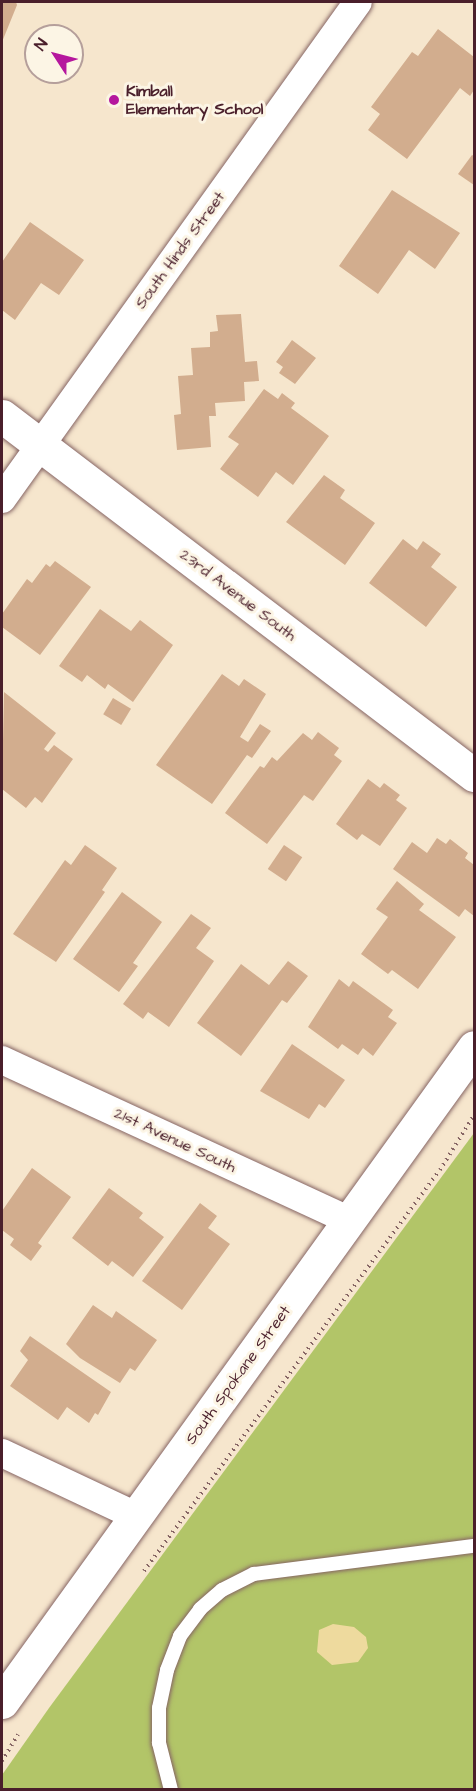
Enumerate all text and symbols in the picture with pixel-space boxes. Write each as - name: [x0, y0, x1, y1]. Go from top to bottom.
- north arrow: [24, 24, 84, 84]
- text: N: [29, 34, 53, 55]
- place label: Kimball Elementary School: [126, 81, 263, 119]
- marker: Kimball Elementary School: [107, 93, 121, 107]
- street label: South Hinds Street: [131, 188, 229, 312]
- street label: 23rd Avenue South: [176, 545, 300, 645]
- street label: 21st Avenue South: [111, 1103, 239, 1177]
- street label: South Spokane Street: [181, 1302, 295, 1448]

